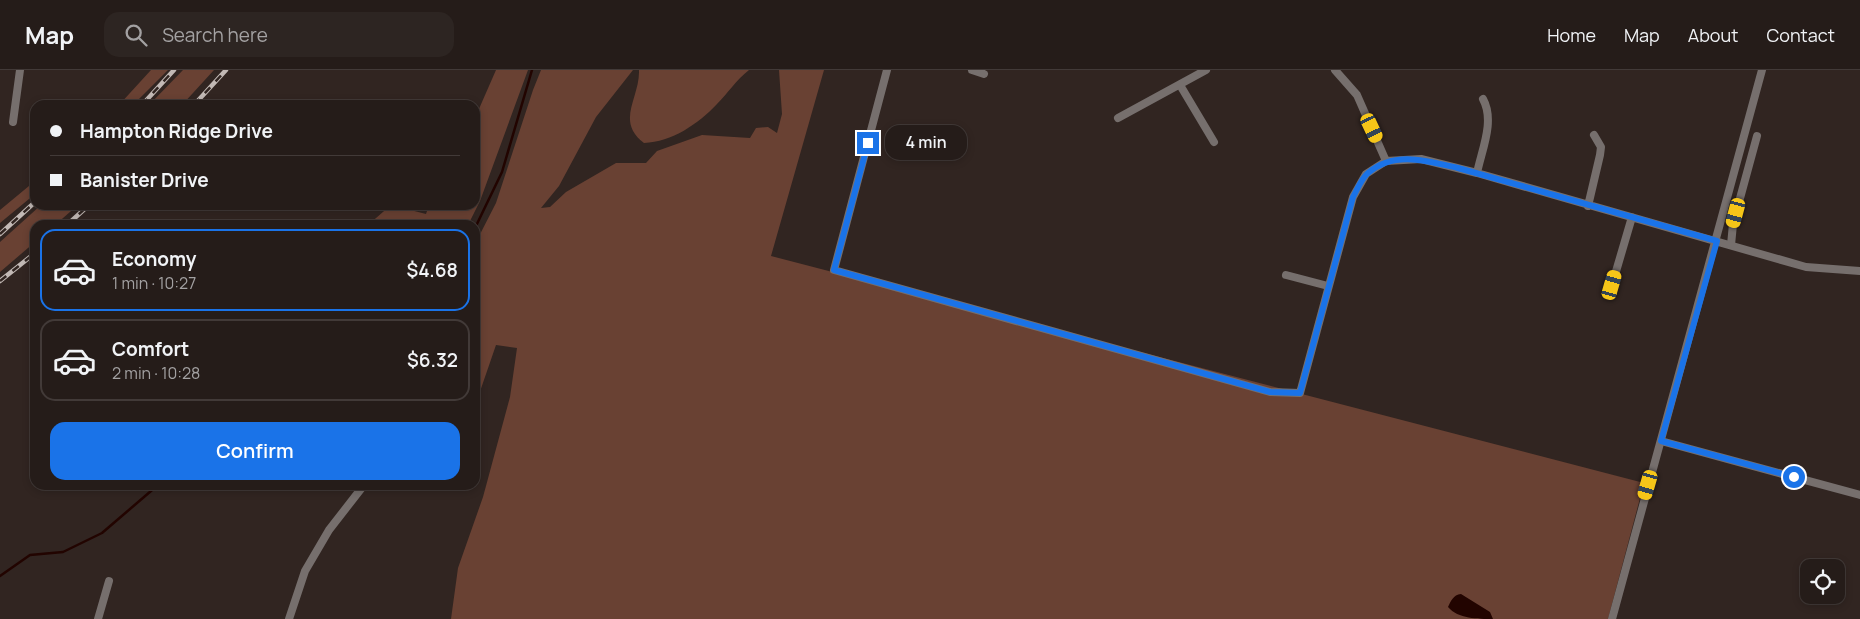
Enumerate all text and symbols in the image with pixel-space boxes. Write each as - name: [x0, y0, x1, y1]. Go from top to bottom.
- search box: [104, 12, 454, 57]
- text: Map: [25, 18, 74, 51]
- icon: search: [122, 21, 150, 49]
- text: Search here: [162, 22, 268, 48]
- text: Home: [1547, 23, 1596, 47]
- text: Map: [1624, 23, 1660, 47]
- text: About: [1688, 23, 1738, 47]
- text: Contact: [1766, 23, 1835, 47]
- car: [1358, 111, 1385, 145]
- text: Hampton Ridge Drive: [80, 118, 273, 144]
- callout: 4 min: [886, 126, 968, 160]
- text: 4 min: [905, 131, 947, 153]
- route end: [857, 132, 879, 154]
- text: Banister Drive: [80, 167, 209, 193]
- car: [1724, 197, 1747, 229]
- text: Economy: [112, 246, 196, 272]
- icon: car: [52, 248, 97, 293]
- text: $4.68: [407, 257, 458, 283]
- car: [1600, 269, 1623, 301]
- text: 1 min · 10:27: [112, 272, 196, 294]
- text: Comfort: [112, 336, 189, 362]
- icon: car: [52, 338, 97, 383]
- text: $6.32: [407, 347, 458, 373]
- text: 2 min · 10:28: [112, 362, 200, 384]
- button: Confirm: [50, 422, 460, 480]
- route start: [1783, 466, 1805, 488]
- car: [1636, 469, 1659, 501]
- map controls: [1800, 559, 1845, 604]
- button: locate: [1800, 559, 1845, 604]

